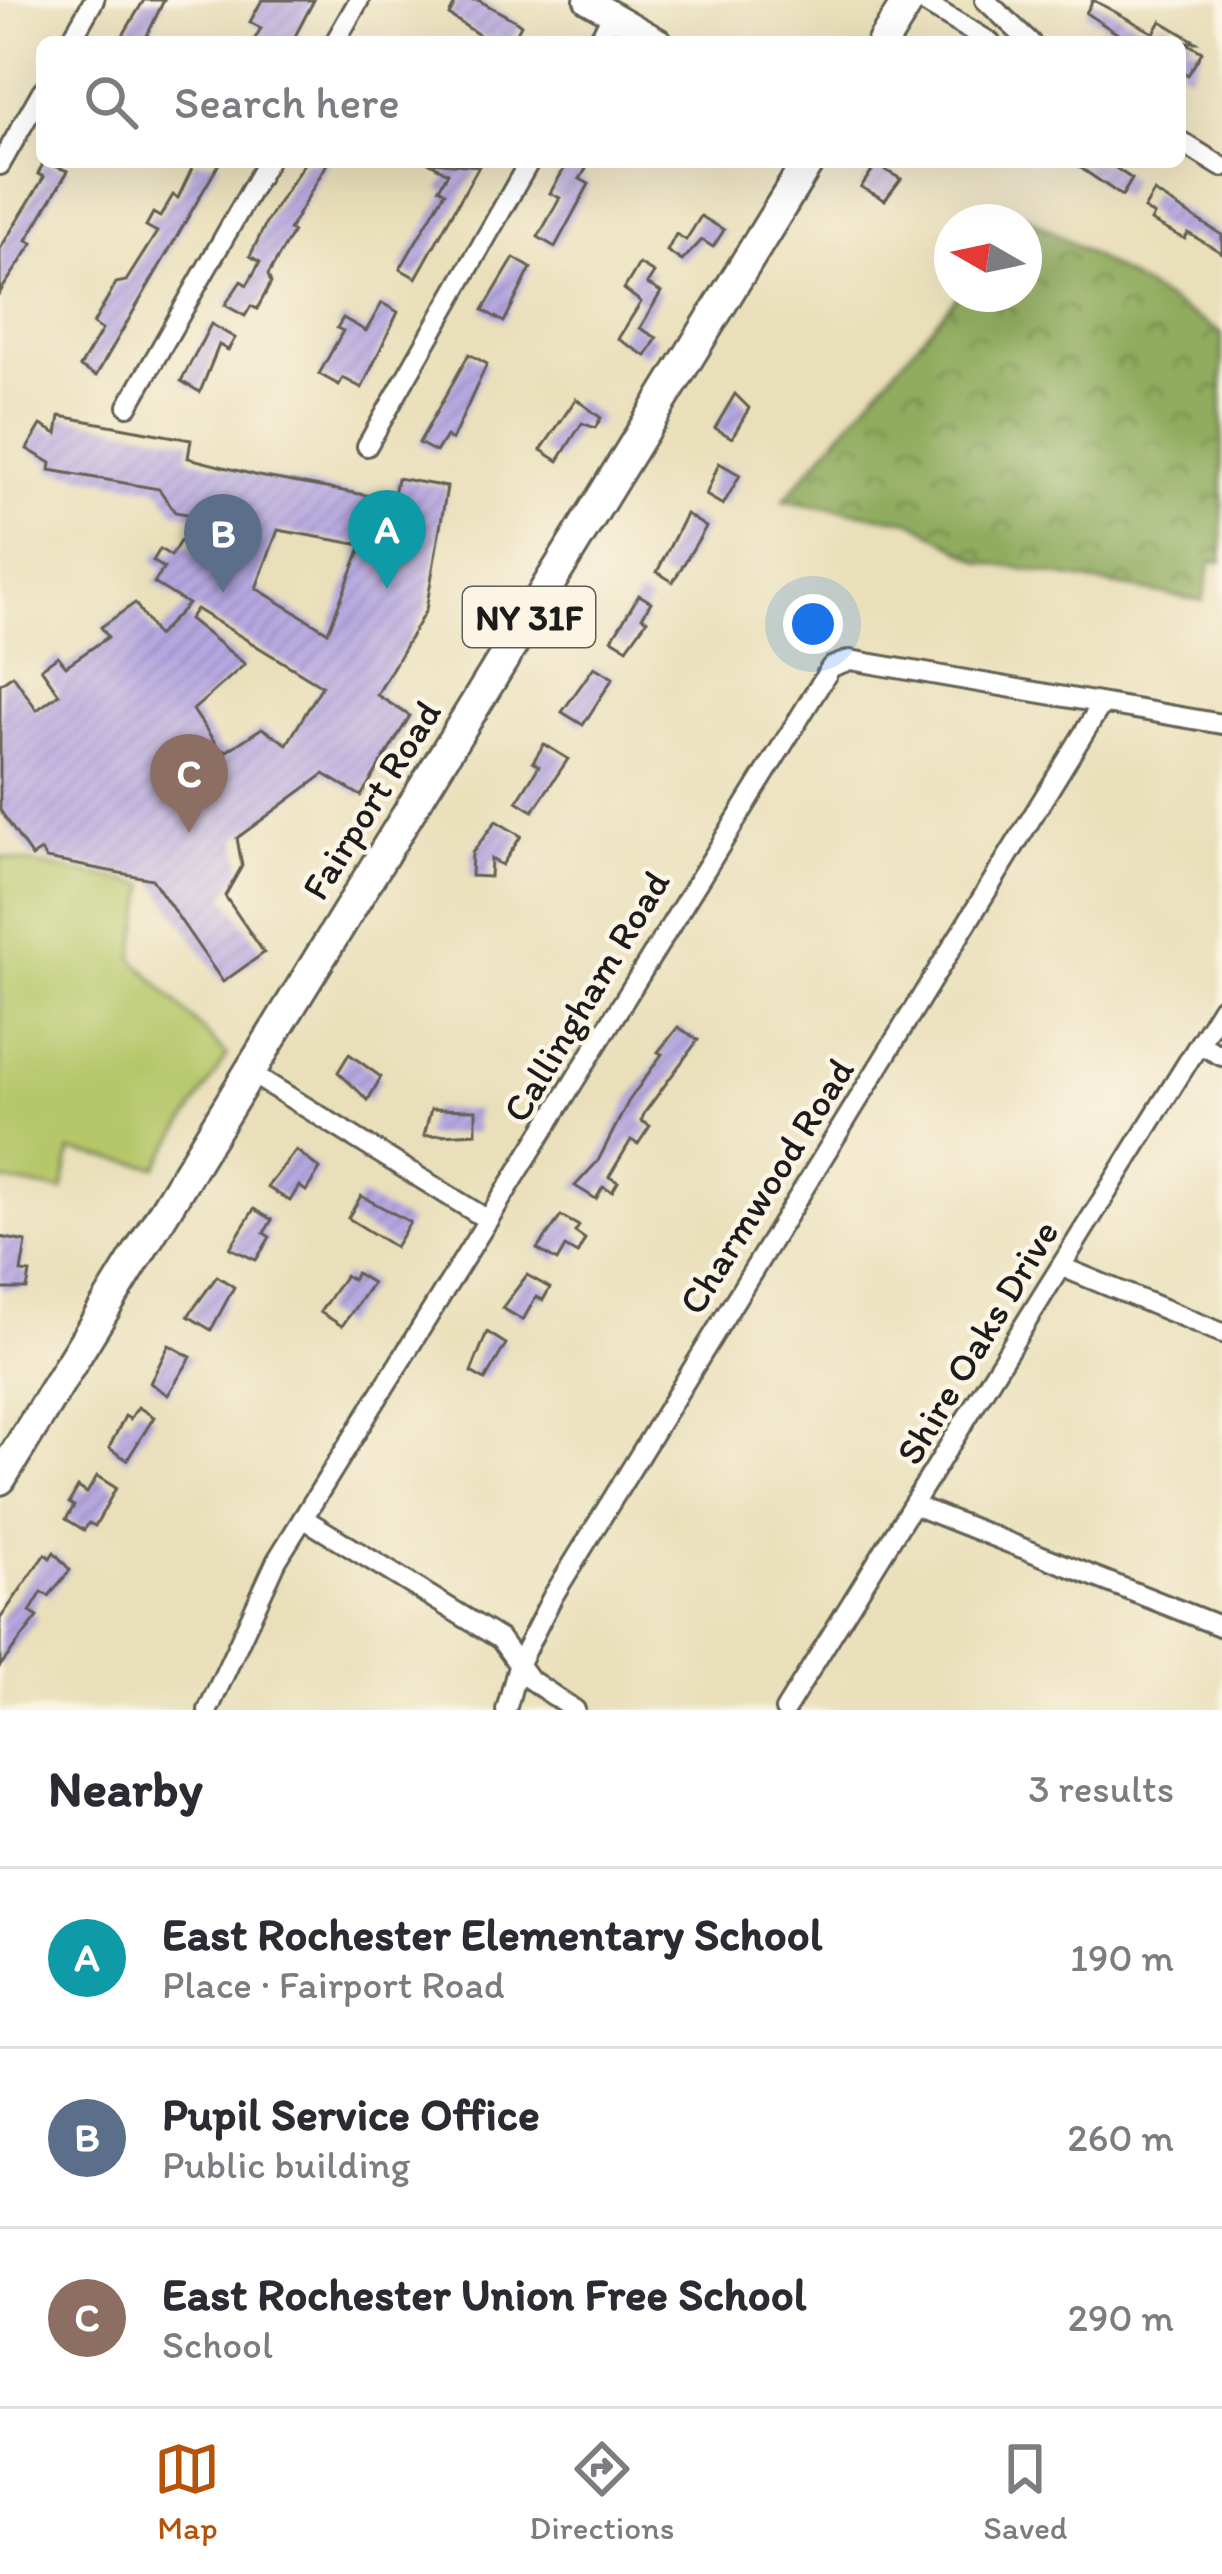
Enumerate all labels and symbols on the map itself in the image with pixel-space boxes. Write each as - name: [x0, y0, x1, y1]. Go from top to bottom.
- north arrow: [934, 204, 1042, 312]
- pin: A: [348, 490, 426, 589]
- pin: B: [184, 494, 262, 593]
- road number: NY 31F: [463, 587, 595, 647]
- your location: [783, 594, 843, 654]
- street label: Fairport Road: [291, 692, 451, 908]
- pin: C: [150, 734, 228, 833]
- street label: Callingham Road: [492, 861, 680, 1130]
- street label: Charmwood Road: [668, 1049, 864, 1323]
- street label: Shire Oaks Drive: [886, 1211, 1068, 1473]

